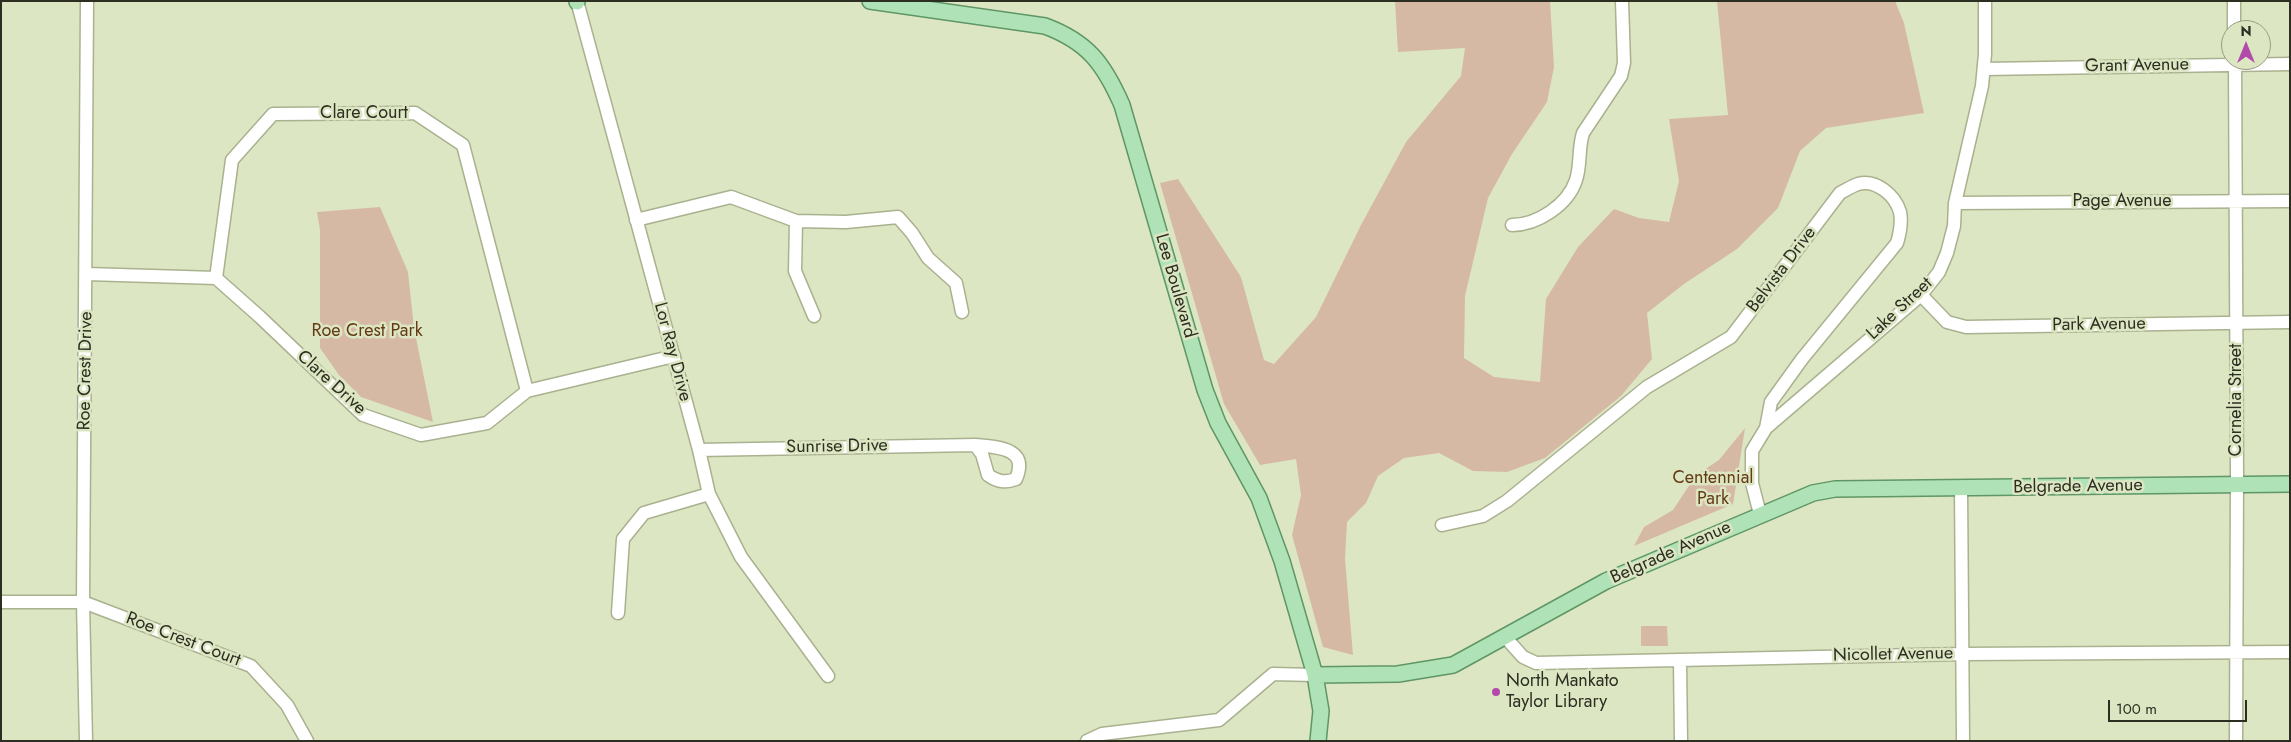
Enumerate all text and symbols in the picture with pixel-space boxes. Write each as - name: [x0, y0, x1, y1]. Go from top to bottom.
- north arrow: [2221, 20, 2271, 70]
- text: N: [2240, 21, 2252, 41]
- street label: Grant Avenue: [2085, 54, 2189, 78]
- street label: Clare Court: [320, 103, 408, 125]
- street label: Page Avenue: [2073, 191, 2171, 213]
- street label: Belvista Drive: [1743, 223, 1821, 317]
- street label: Lee Boulevard: [1150, 231, 1200, 341]
- street label: Lake Street: [1863, 273, 1937, 345]
- street label: Lor Ray Drive: [648, 300, 696, 404]
- street label: Roe Crest Drive: [74, 311, 98, 431]
- street label: Park Avenue: [2052, 313, 2146, 337]
- park label: Roe Crest Park: [311, 321, 423, 343]
- street label: Cornelia Street: [2226, 344, 2248, 456]
- street label: Clare Drive: [292, 346, 370, 420]
- street label: Sunrise Drive: [786, 435, 888, 459]
- park label: Centennial Park: [1672, 468, 1754, 510]
- street label: Belgrade Avenue: [2013, 475, 2143, 499]
- street label: Belgrade Avenue: [1607, 517, 1735, 589]
- street label: Roe Crest Court: [123, 608, 243, 672]
- street label: Nicollet Avenue: [1833, 643, 1953, 667]
- place label: North Mankato Taylor Library: [1506, 671, 1619, 714]
- marker: North Mankato Taylor Library: [1490, 686, 1502, 698]
- scale bar: [2111, 690, 2250, 722]
- text: 100 m: [2116, 698, 2157, 720]

